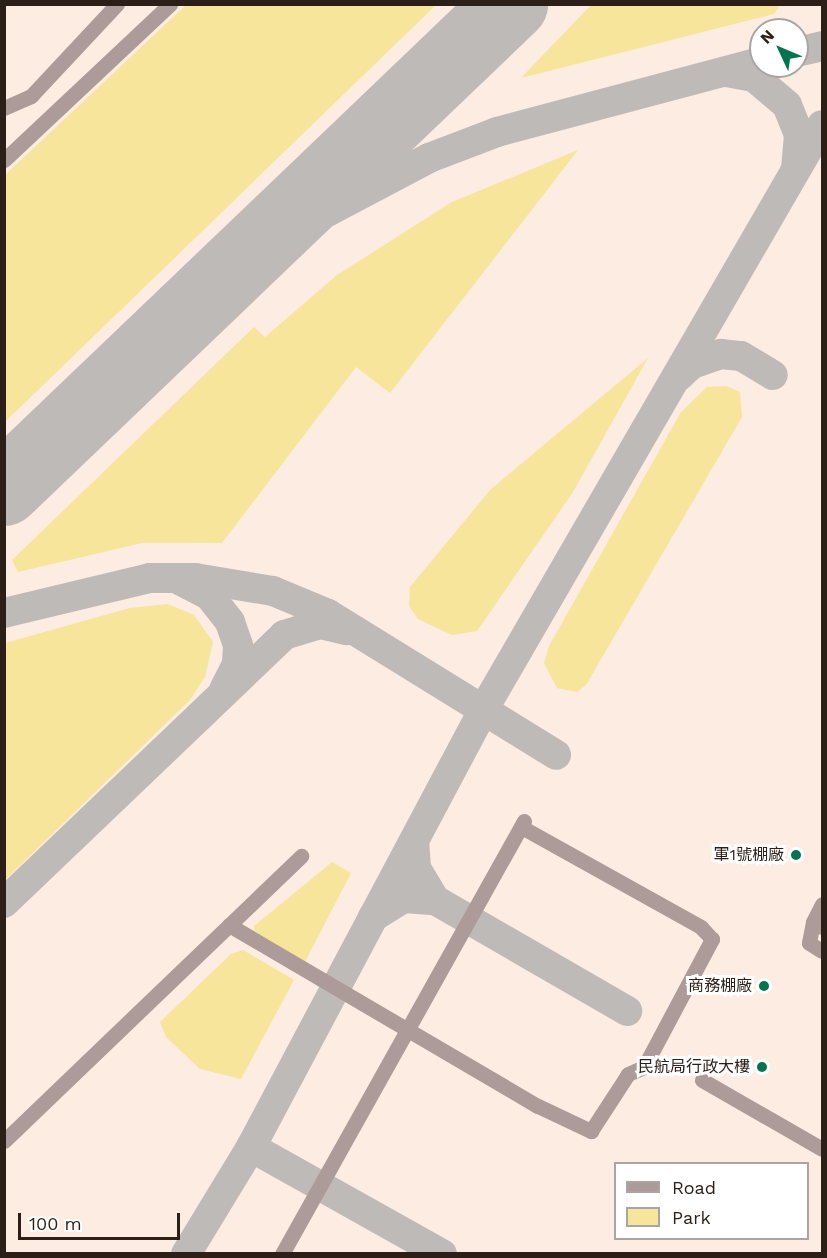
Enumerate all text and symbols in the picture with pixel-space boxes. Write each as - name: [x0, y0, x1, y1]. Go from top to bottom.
- north arrow: [749, 18, 809, 78]
- text: N: [756, 26, 778, 47]
- place label: 軍1號棚廠: [714, 845, 784, 865]
- marker: 軍1號棚廠: [789, 848, 803, 862]
- place label: 商務棚廠: [688, 976, 752, 996]
- marker: 商務棚廠: [757, 979, 771, 993]
- place label: 民航局行政大樓: [638, 1057, 750, 1077]
- marker: 民航局行政大樓: [755, 1060, 769, 1074]
- legend: [614, 1162, 809, 1240]
- text: Road: [672, 1177, 716, 1198]
- scale bar: [21, 1201, 183, 1239]
- text: Park: [672, 1207, 711, 1228]
- text: 100 m: [29, 1213, 82, 1234]

